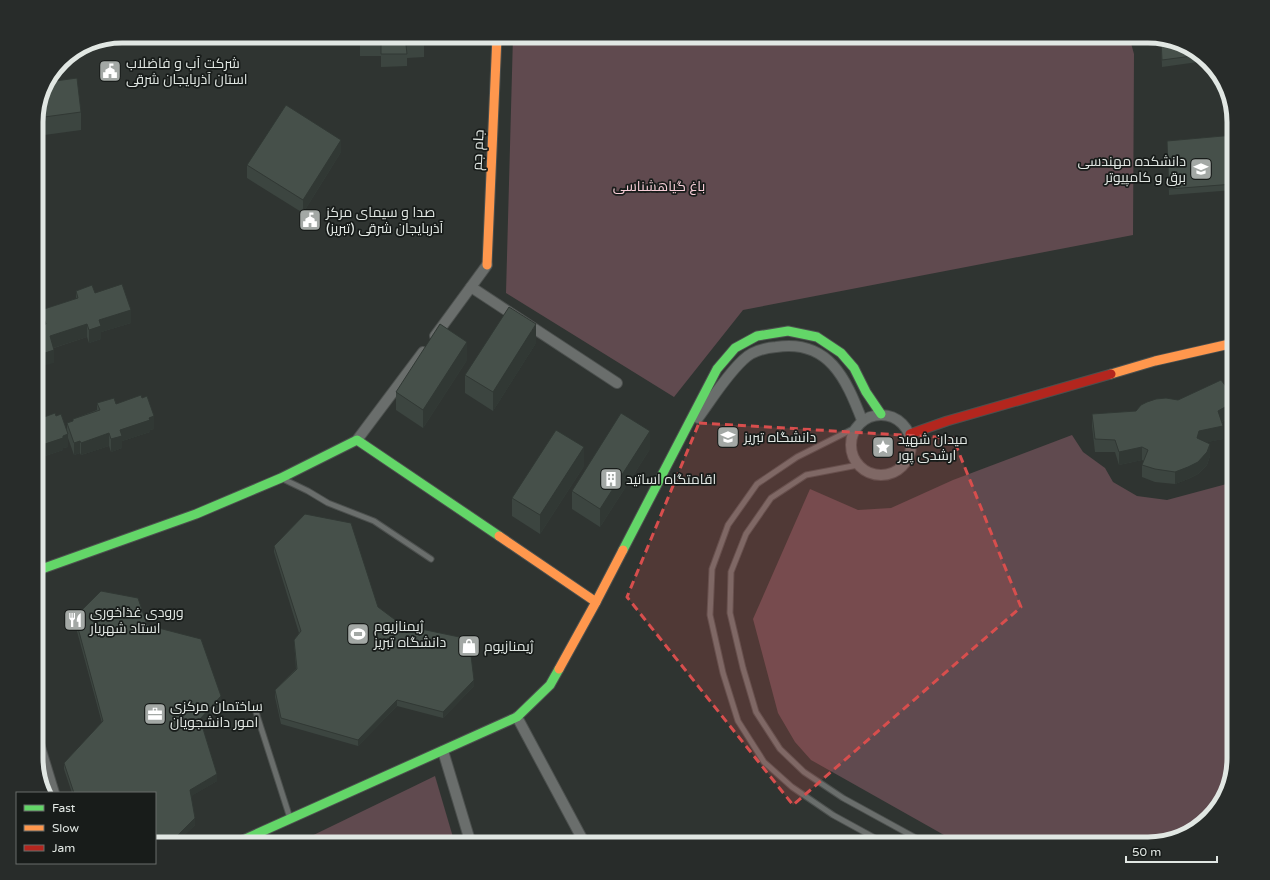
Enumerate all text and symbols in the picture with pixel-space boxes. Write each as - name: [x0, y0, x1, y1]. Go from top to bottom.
- place label: شرکت آب و فاضلاب استان آذربایجان شرقی: [126, 55, 248, 88]
- public building icon: شرکت آب و فاضلاب استان آذربایجان شرقی: [97, 58, 123, 84]
- street label: جام جم: [468, 129, 489, 171]
- place label: دانشکده مهندسی برق و کامپیوتر: [1077, 153, 1186, 187]
- school or university icon: دانشکده مهندسی برق و کامپیوتر: [1188, 156, 1214, 182]
- park label: باغ گیاهشناسی: [613, 178, 705, 195]
- place label: صدا و سیمای مرکز آذربایجان شرقی (تبریز): [325, 204, 444, 237]
- public building icon: صدا و سیمای مرکز آذربایجان شرقی (تبریز): [297, 207, 323, 233]
- school or university icon: دانشگاه تبریز: [715, 424, 741, 450]
- place label: دانشگاه تبریز: [743, 429, 816, 446]
- place label: میدان شهید ارشدی پور: [897, 431, 968, 465]
- place icon: میدان شهید ارشدی پور: [870, 434, 896, 460]
- building icon: اقامتگاه اساتید: [598, 466, 624, 492]
- place label: اقامتگاه اساتید: [626, 471, 716, 488]
- place label: ورودی غذاخوری استاد شهریار: [89, 604, 184, 637]
- restaurant icon: ورودی غذاخوری استاد شهریار: [62, 607, 88, 633]
- place label: ژیمنازیوم دانشگاه تبریز: [373, 618, 446, 651]
- sports icon: ژیمنازیوم دانشگاه تبریز: [345, 621, 371, 647]
- shop icon: ژیمنازیوم: [456, 633, 482, 659]
- place label: ژیمنازیوم: [484, 638, 534, 656]
- place label: ساختمان مرکزی امور دانشجویان: [170, 698, 263, 731]
- office icon: ساختمان مرکزی امور دانشجویان: [142, 701, 168, 727]
- legend: [16, 792, 156, 864]
- text: Fast: [52, 801, 76, 815]
- text: Slow: [52, 821, 79, 835]
- scale bar: [1126, 838, 1217, 864]
- text: Jam: [52, 841, 75, 855]
- text: 50 m: [1132, 845, 1161, 859]

